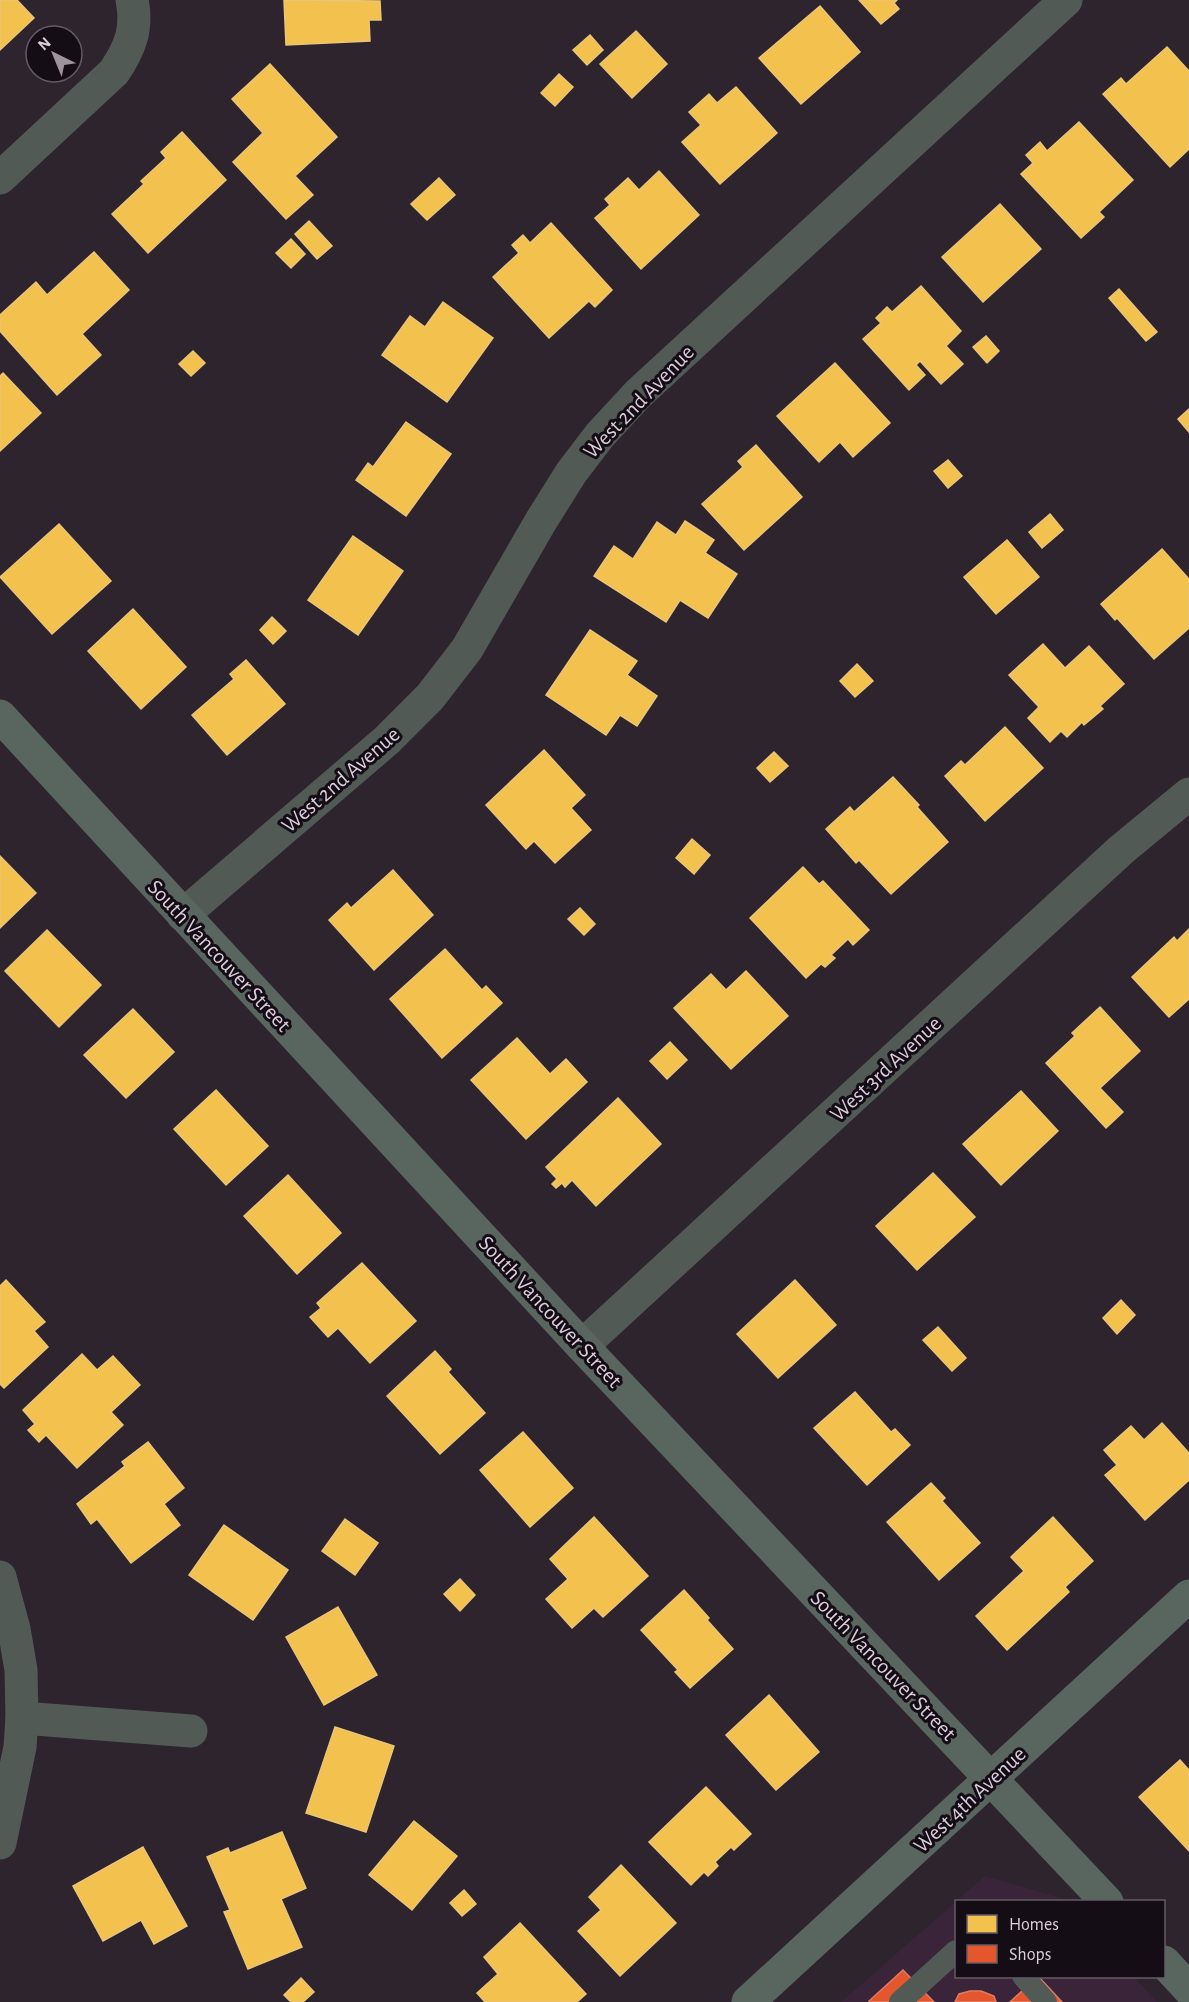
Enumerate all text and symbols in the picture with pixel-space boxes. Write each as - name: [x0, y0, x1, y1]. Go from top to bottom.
- north arrow: [24, 24, 84, 84]
- text: N: [35, 34, 54, 53]
- street label: West 2nd Avenue: [579, 341, 698, 463]
- street label: West 2nd Avenue: [278, 723, 404, 837]
- street label: South Vancouver Street: [144, 876, 295, 1036]
- street label: West 3rd Avenue: [826, 1012, 945, 1126]
- street label: South Vancouver Street: [475, 1232, 626, 1392]
- street label: South Vancouver Street: [806, 1587, 960, 1745]
- street label: West 4th Avenue: [909, 1742, 1030, 1857]
- legend: [955, 1900, 1165, 1978]
- text: Homes: [1009, 1916, 1059, 1934]
- text: Shops: [1009, 1946, 1051, 1964]

